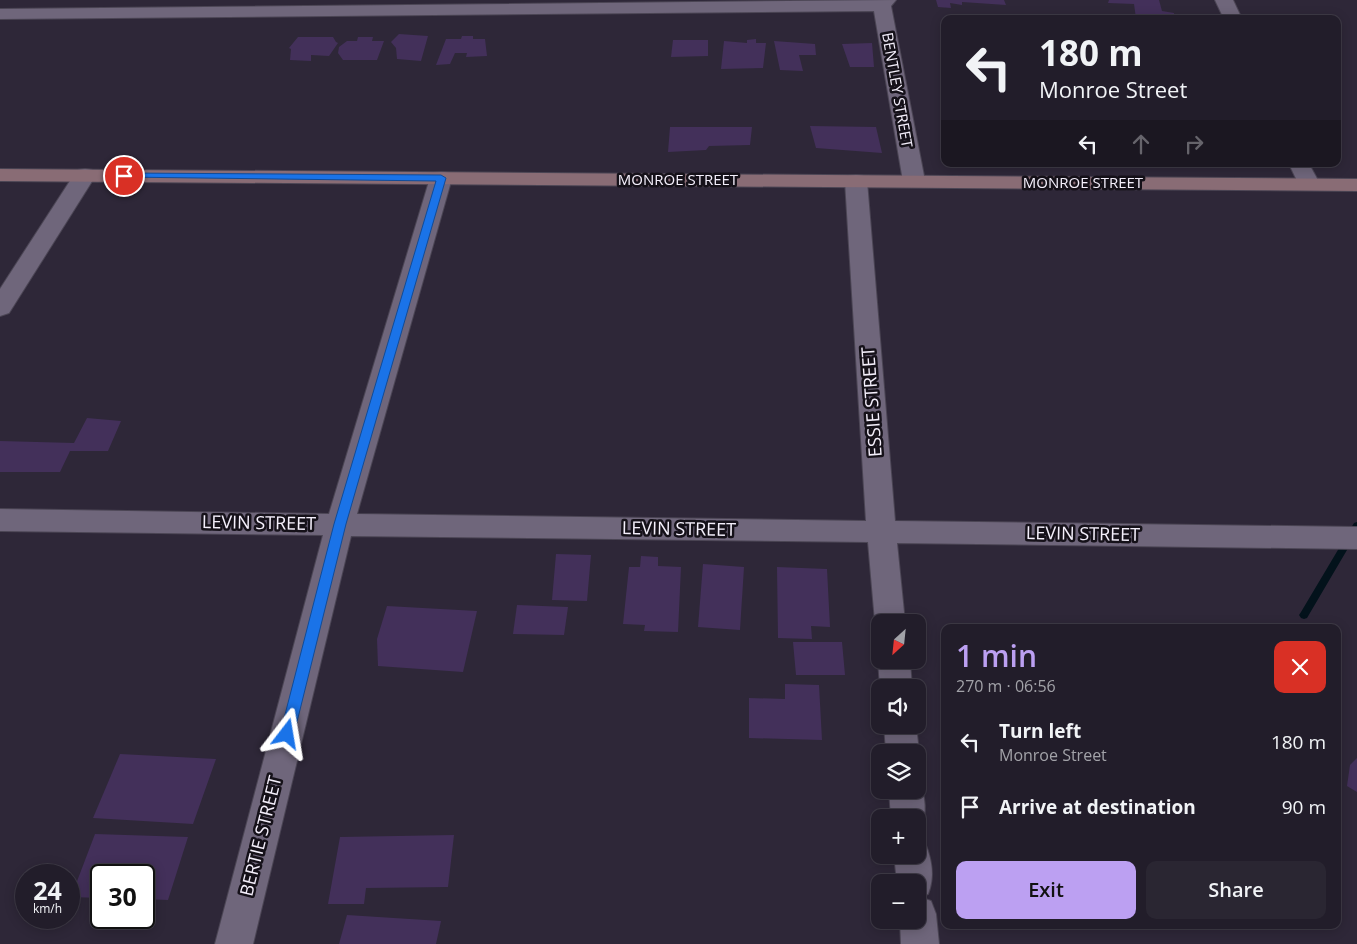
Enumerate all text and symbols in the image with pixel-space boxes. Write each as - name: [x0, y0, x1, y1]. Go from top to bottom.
- text: 180 m: [1039, 29, 1143, 76]
- street label: BENTLEY STREET: [878, 31, 918, 150]
- icon: left: [956, 35, 1021, 100]
- text: Monroe Street: [1039, 74, 1187, 104]
- icon: left: [1074, 130, 1102, 158]
- icon: ahead: [1127, 130, 1155, 158]
- icon: right: [1180, 130, 1208, 158]
- pin: [103, 155, 145, 197]
- icon: arrive: [110, 162, 138, 190]
- street label: MONROE STREET: [618, 169, 739, 189]
- street label: MONROE STREET: [1023, 172, 1144, 192]
- street label: ESSIE STREET: [855, 346, 887, 458]
- street label: LEVIN STREET: [202, 509, 316, 535]
- street label: LEVIN STREET: [622, 515, 736, 541]
- street label: LEVIN STREET: [1026, 520, 1140, 546]
- north arrow: [871, 614, 926, 669]
- map controls: [871, 614, 926, 929]
- text: 1 min: [956, 635, 1037, 676]
- button: close: [1274, 641, 1326, 693]
- text: 270 m · 06:56: [956, 675, 1056, 697]
- button: sound: [871, 679, 926, 734]
- position arrow: [260, 707, 312, 759]
- text: Turn left: [999, 718, 1081, 744]
- icon: left: [956, 728, 984, 756]
- text: 180 m: [1271, 729, 1326, 755]
- button: layers: [871, 744, 926, 799]
- text: Monroe Street: [999, 744, 1107, 766]
- street label: BERTIE STREET: [233, 773, 287, 898]
- icon: arrive: [956, 793, 984, 821]
- text: Arrive at destination: [999, 794, 1196, 820]
- text: 90 m: [1282, 794, 1326, 820]
- button: +: [871, 809, 926, 864]
- button: Exit: [956, 861, 1136, 919]
- button: Share: [1146, 861, 1326, 919]
- speed limit sign: 30: [90, 864, 155, 929]
- text: 24: [33, 873, 62, 907]
- button: −: [871, 874, 926, 929]
- text: km/h: [33, 900, 62, 917]

